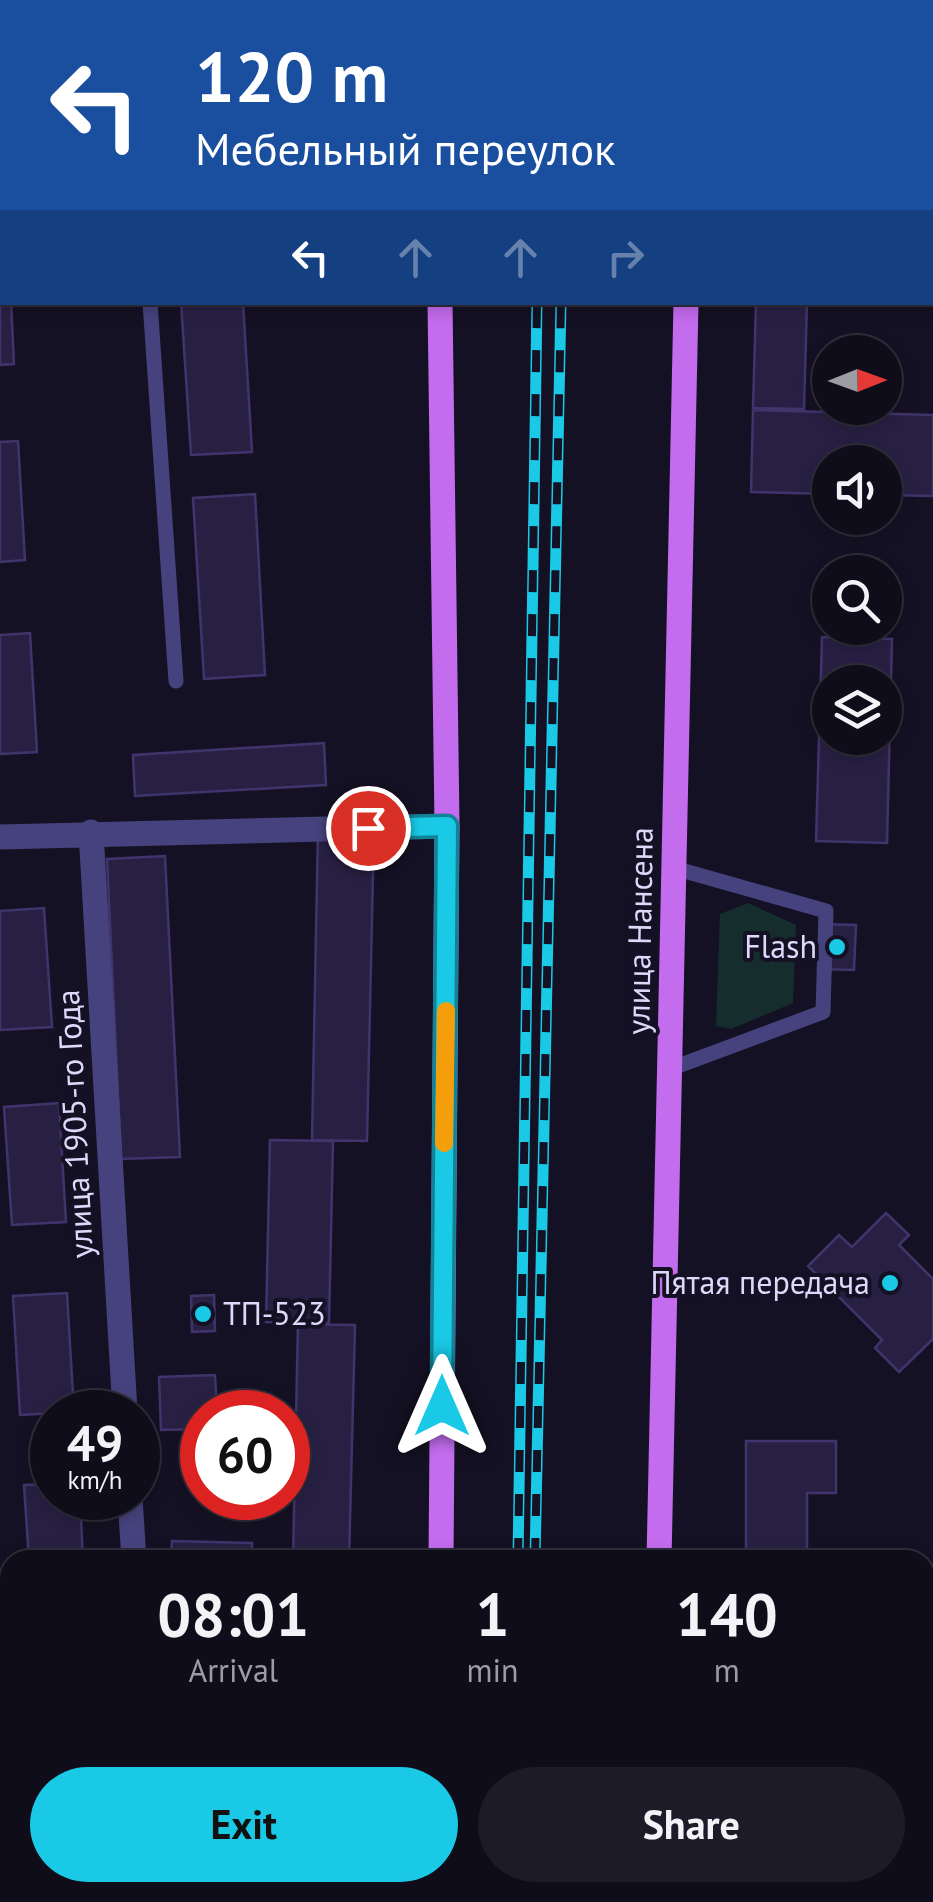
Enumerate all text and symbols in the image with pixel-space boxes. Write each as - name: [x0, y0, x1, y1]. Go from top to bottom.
- text: 120 m: [195, 31, 388, 121]
- icon: left: [30, 40, 160, 170]
- text: Мебельный переулок: [195, 119, 616, 177]
- icon: left: [283, 230, 338, 285]
- icon: ahead: [388, 230, 443, 285]
- icon: ahead: [493, 230, 548, 285]
- icon: right: [598, 230, 653, 285]
- north arrow: [812, 335, 902, 425]
- map controls: [812, 335, 902, 755]
- button: sound: [812, 445, 902, 535]
- button: search: [812, 555, 902, 645]
- button: layers: [812, 665, 902, 755]
- pin: [326, 786, 411, 871]
- icon: arrive: [341, 801, 396, 856]
- street label: улица Нансена: [616, 827, 662, 1035]
- place label: Flash: [744, 925, 817, 967]
- marker: Flash: [826, 936, 848, 958]
- street label: улица 1905-го Года: [46, 989, 102, 1259]
- place label: Пятая передача: [650, 1261, 870, 1303]
- marker: Пятая передача: [879, 1272, 901, 1294]
- place label: ТП-523: [223, 1292, 326, 1334]
- marker: ТП-523: [192, 1303, 214, 1325]
- position arrow: [390, 1354, 494, 1458]
- speed limit sign: 60: [180, 1390, 310, 1520]
- text: 49: [67, 1410, 123, 1475]
- text: km/h: [68, 1464, 122, 1496]
- text: 08:01: [157, 1575, 309, 1653]
- text: 1: [476, 1575, 510, 1653]
- text: 140: [676, 1575, 778, 1653]
- text: Arrival: [188, 1649, 278, 1691]
- text: min: [467, 1649, 519, 1691]
- text: m: [714, 1649, 740, 1691]
- button: Exit: [30, 1767, 458, 1882]
- button: Share: [478, 1767, 905, 1882]

